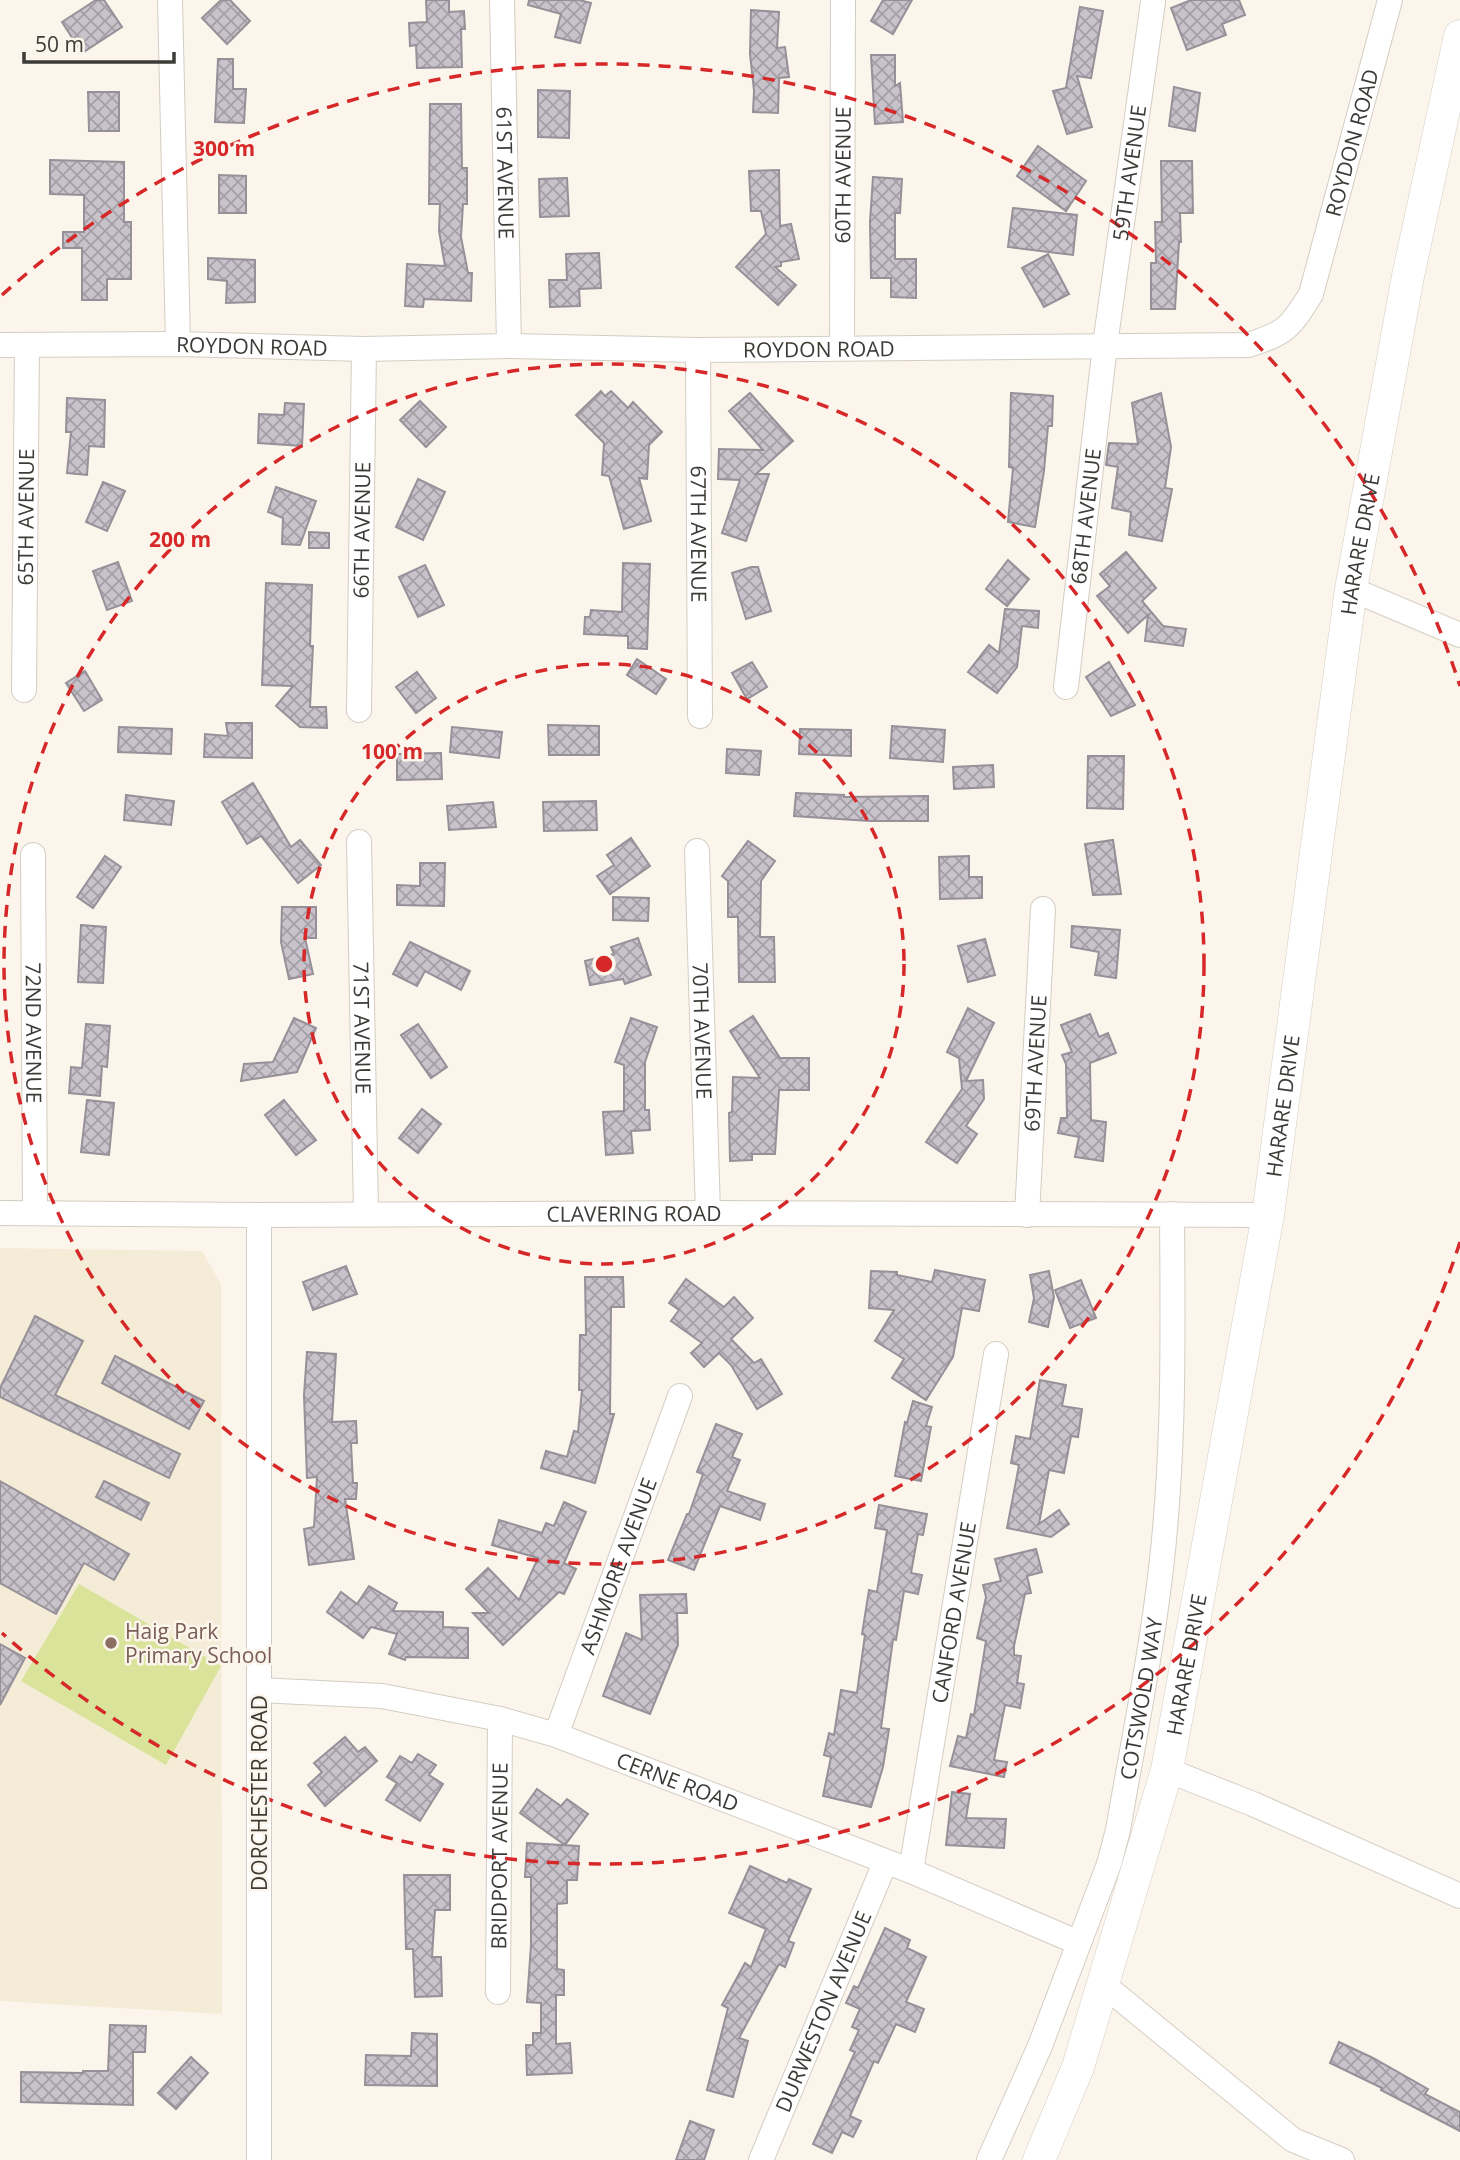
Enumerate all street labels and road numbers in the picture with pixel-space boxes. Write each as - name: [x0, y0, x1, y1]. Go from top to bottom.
- street label: ROYDON ROAD: [1318, 66, 1385, 220]
- street label: 59TH AVENUE: [1106, 103, 1152, 243]
- street label: 61ST AVENUE: [490, 106, 521, 240]
- street label: 60TH AVENUE: [828, 107, 857, 243]
- street label: ROYDON ROAD: [176, 330, 328, 362]
- street label: ROYDON ROAD: [743, 334, 895, 364]
- street label: 68TH AVENUE: [1064, 447, 1107, 586]
- street label: 65TH AVENUE: [11, 448, 40, 586]
- street label: 66TH AVENUE: [347, 461, 376, 599]
- street label: 67TH AVENUE: [685, 465, 713, 602]
- street label: HARARE DRIVE: [1334, 471, 1386, 617]
- street label: 71ST AVENUE: [347, 961, 378, 1095]
- street label: 72ND AVENUE: [20, 962, 48, 1103]
- street label: 70TH AVENUE: [686, 962, 719, 1100]
- street label: 69TH AVENUE: [1017, 994, 1052, 1132]
- street label: HARARE DRIVE: [1259, 1033, 1306, 1179]
- street label: CLAVERING ROAD: [546, 1199, 722, 1228]
- street label: ASHMORE AVENUE: [573, 1474, 663, 1658]
- street label: CANFORD AVENUE: [925, 1520, 982, 1705]
- street label: HARARE DRIVE: [1160, 1592, 1213, 1738]
- street label: COTSWOLD WAY: [1113, 1615, 1169, 1782]
- street label: DORCHESTER ROAD: [245, 1695, 273, 1891]
- street label: CERNE ROAD: [613, 1746, 743, 1818]
- street label: BRIDPORT AVENUE: [484, 1762, 514, 1950]
- street label: DURWESTON AVENUE: [769, 1907, 877, 2116]

